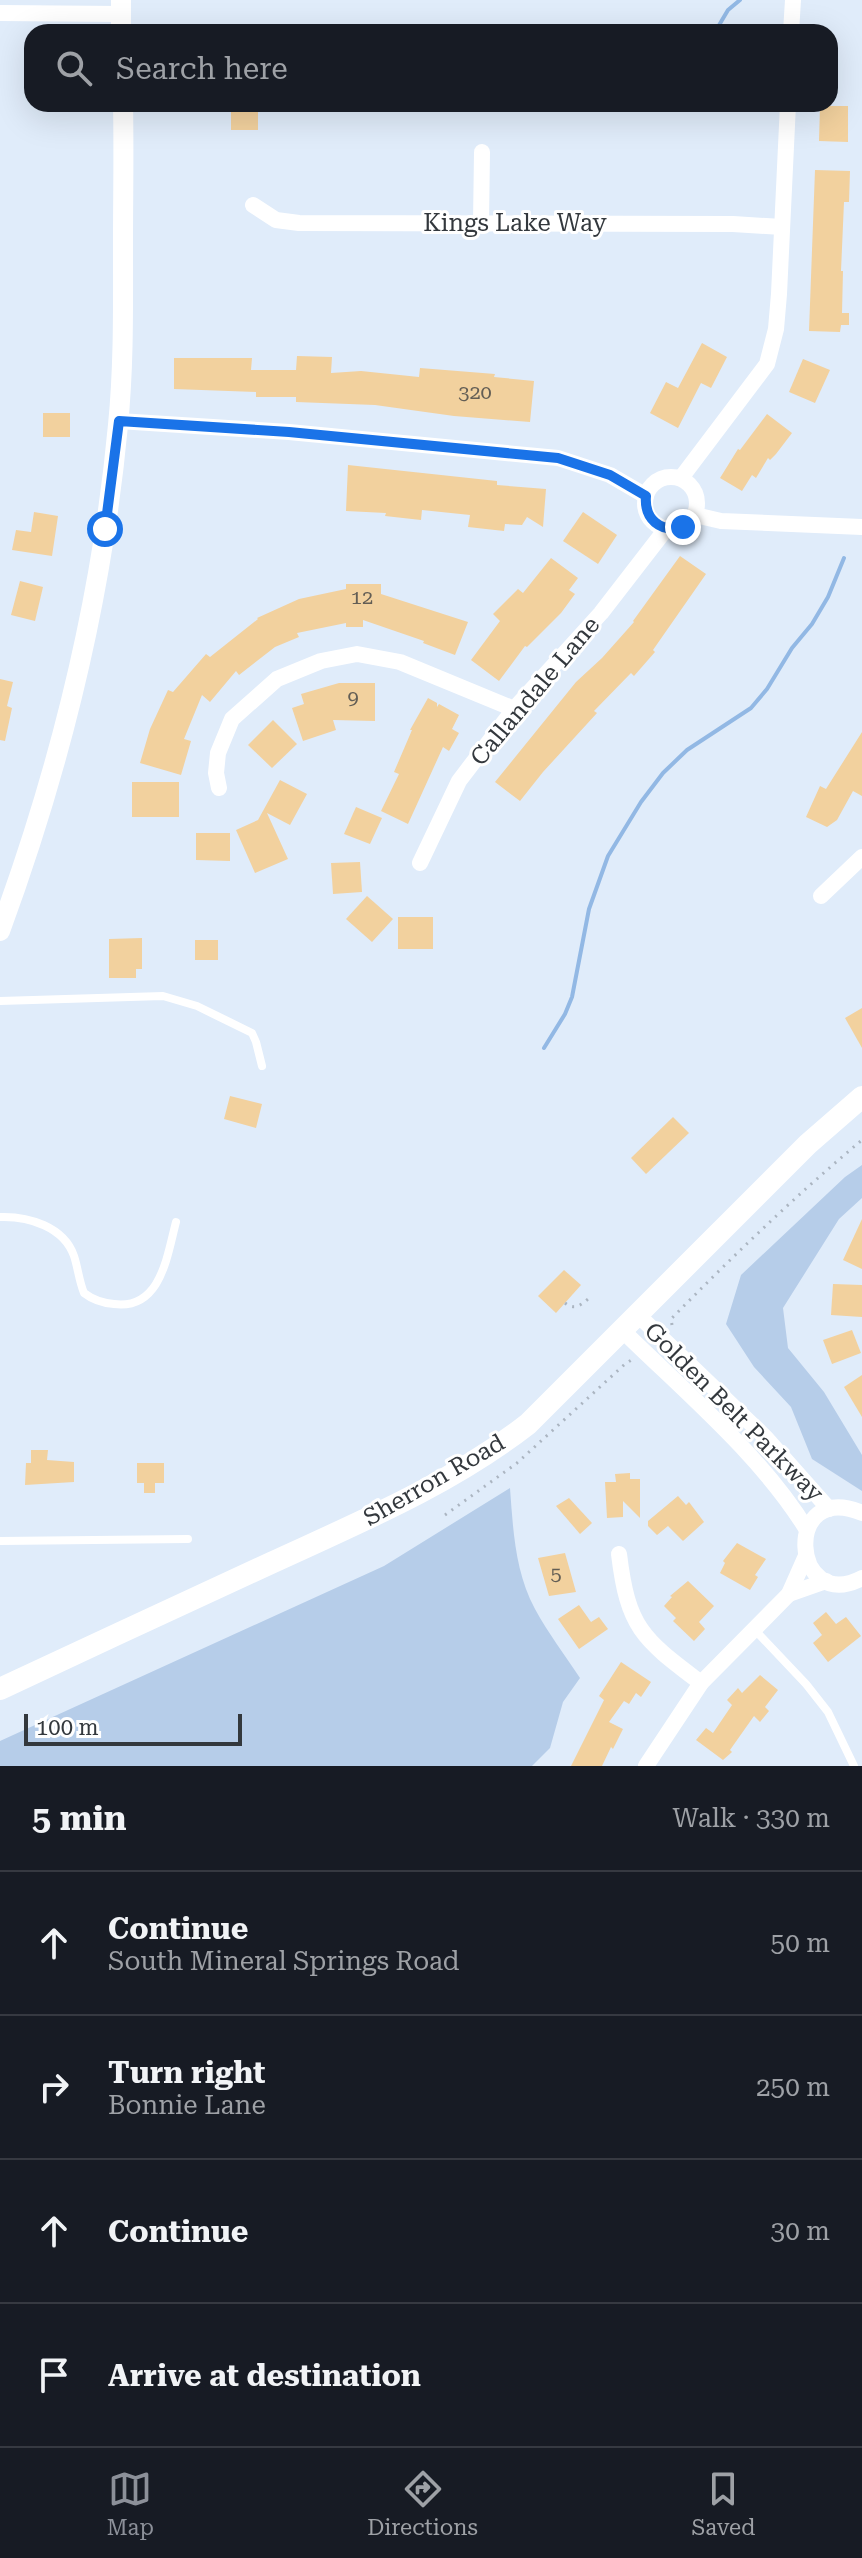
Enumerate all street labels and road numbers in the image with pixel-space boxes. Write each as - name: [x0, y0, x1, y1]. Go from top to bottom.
- street label: Kings Lake Way: [423, 209, 608, 237]
- street label: Callandale Lane: [465, 611, 605, 771]
- street label: Golden Belt Parkway: [639, 1317, 830, 1508]
- street label: Sherron Road: [358, 1428, 510, 1532]

